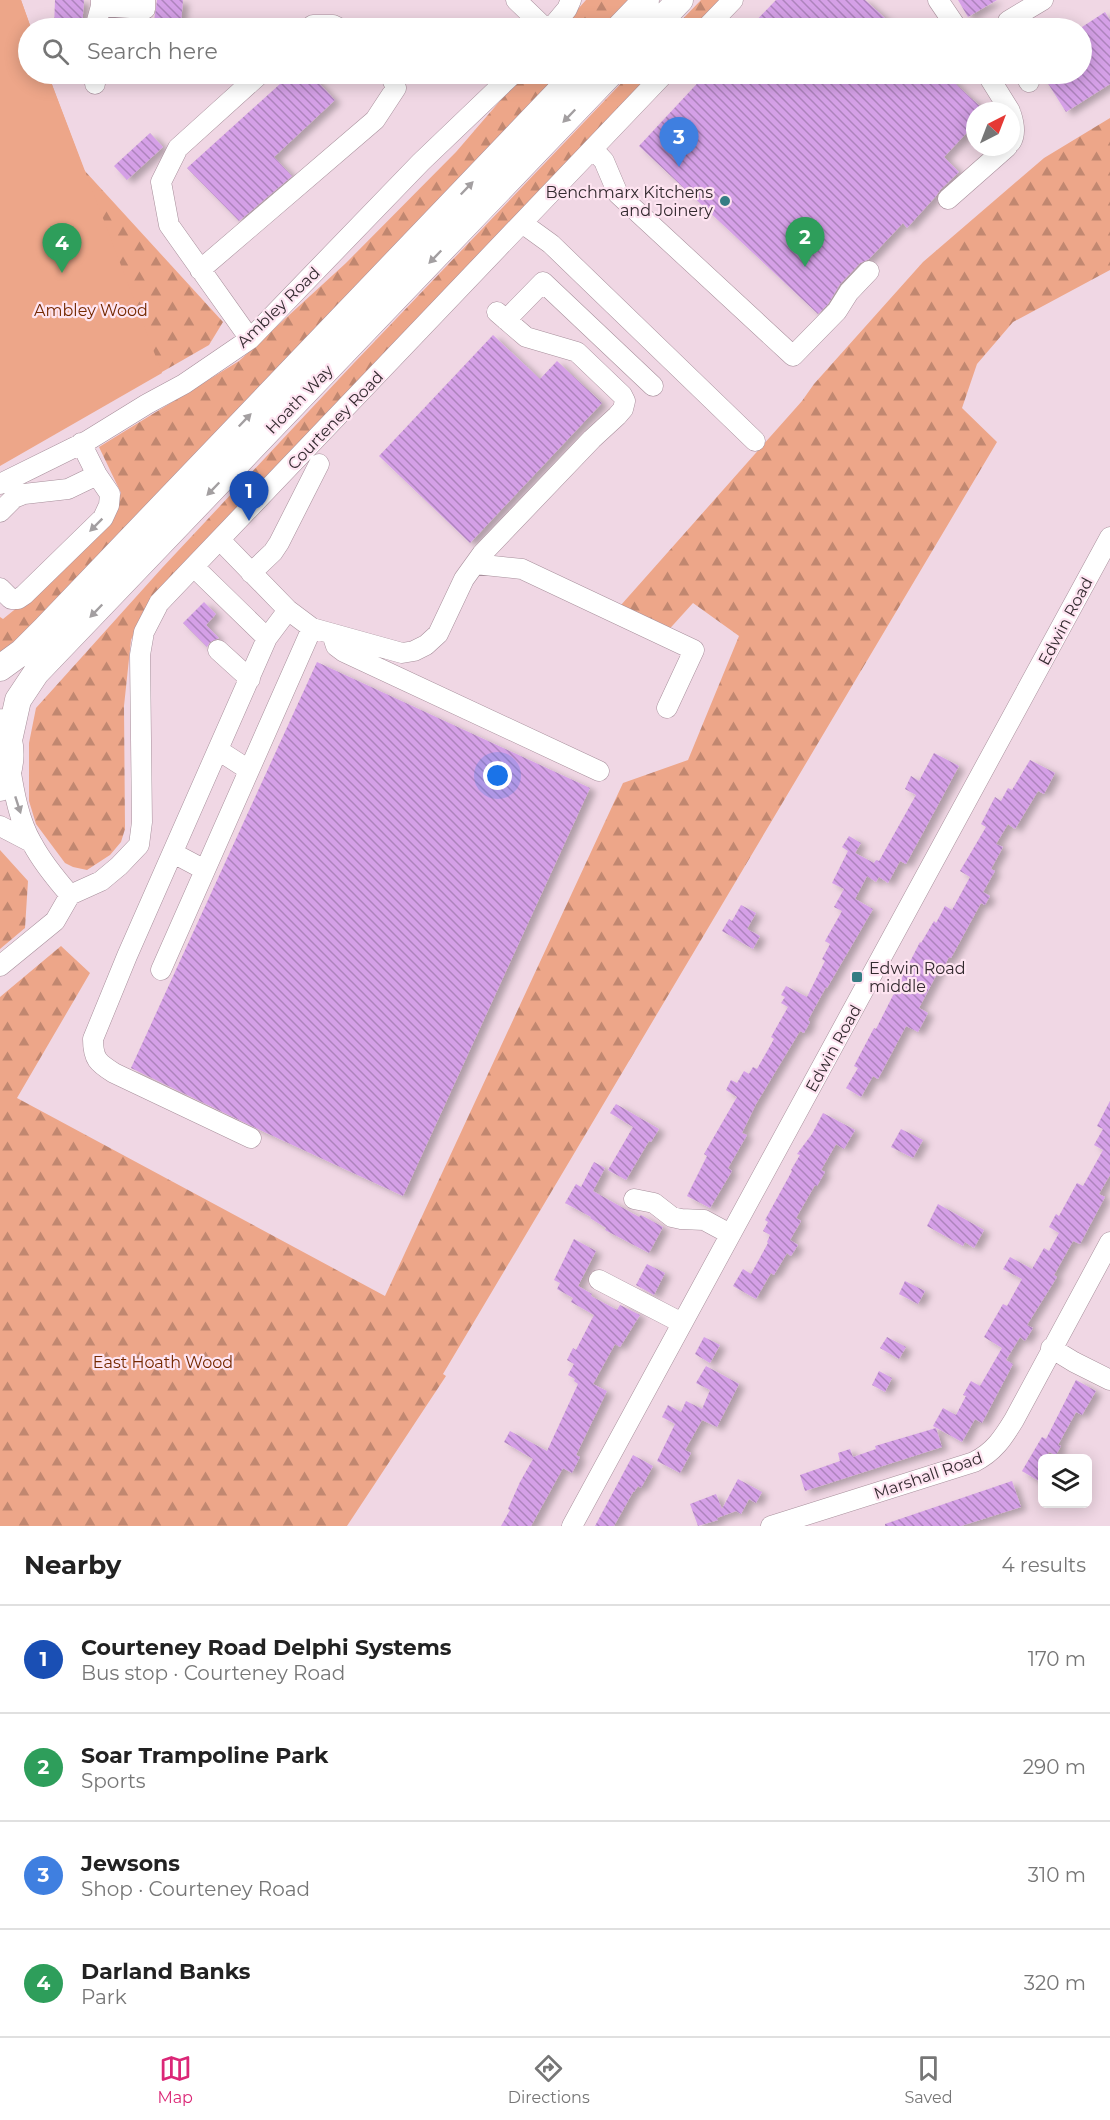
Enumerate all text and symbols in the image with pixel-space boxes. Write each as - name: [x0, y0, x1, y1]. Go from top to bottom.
- search box: [18, 18, 1092, 84]
- icon: search: [39, 35, 72, 68]
- text: Search here: [87, 38, 218, 65]
- north arrow: [966, 102, 1020, 156]
- one-way arrow: [562, 108, 576, 123]
- pin: 3: [660, 118, 698, 167]
- one-way arrow: [459, 181, 473, 195]
- place label: Benchmarx Kitchens and Joinery: [546, 183, 713, 220]
- marker: Benchmarx Kitchens and Joinery: [718, 194, 732, 208]
- pin: 2: [786, 218, 824, 267]
- pin: 4: [42, 224, 82, 273]
- one-way arrow: [428, 249, 442, 263]
- street label: Ambley Road: [233, 263, 324, 352]
- park label: Ambley Wood: [34, 301, 148, 320]
- street label: Hoath Way: [262, 361, 337, 438]
- street label: Courteney Road: [284, 367, 387, 473]
- one-way arrow: [238, 413, 252, 428]
- pin: 1: [230, 472, 268, 521]
- one-way arrow: [206, 481, 220, 495]
- one-way arrow: [89, 517, 103, 531]
- street label: Edwin Road: [1034, 574, 1097, 668]
- one-way arrow: [89, 603, 103, 618]
- your location: [483, 761, 512, 790]
- one-way arrow: [14, 796, 23, 814]
- place label: Edwin Road middle: [869, 959, 966, 996]
- marker: Edwin Road middle: [850, 970, 864, 984]
- street label: Edwin Road: [802, 1001, 865, 1095]
- park label: East Hoath Wood: [93, 1353, 233, 1372]
- street label: Marshall Road: [871, 1448, 985, 1503]
- map controls: [1038, 1454, 1092, 1508]
- button: layers: [1038, 1454, 1092, 1508]
- text: Nearby: [24, 1549, 121, 1581]
- text: 4 results: [1001, 1553, 1086, 1577]
- text: Courteney Road Delphi Systems: [81, 1634, 451, 1661]
- text: 1: [40, 1647, 47, 1671]
- text: 170 m: [1028, 1647, 1086, 1671]
- text: Bus stop · Courteney Road: [81, 1661, 345, 1685]
- text: Soar Trampoline Park: [81, 1742, 329, 1769]
- text: 2: [38, 1755, 49, 1779]
- text: 290 m: [1023, 1755, 1086, 1779]
- text: Sports: [81, 1769, 146, 1793]
- text: Jewsons: [81, 1850, 180, 1877]
- text: 3: [38, 1863, 49, 1887]
- text: 310 m: [1028, 1863, 1086, 1887]
- text: Shop · Courteney Road: [81, 1877, 310, 1901]
- text: Darland Banks: [81, 1958, 250, 1985]
- text: 4: [37, 1971, 50, 1995]
- text: 320 m: [1024, 1971, 1086, 1995]
- text: Park: [81, 1985, 127, 2009]
- tab: Map: [157, 2052, 193, 2107]
- tab: Directions: [508, 2052, 590, 2107]
- tab: Saved: [905, 2052, 953, 2107]

